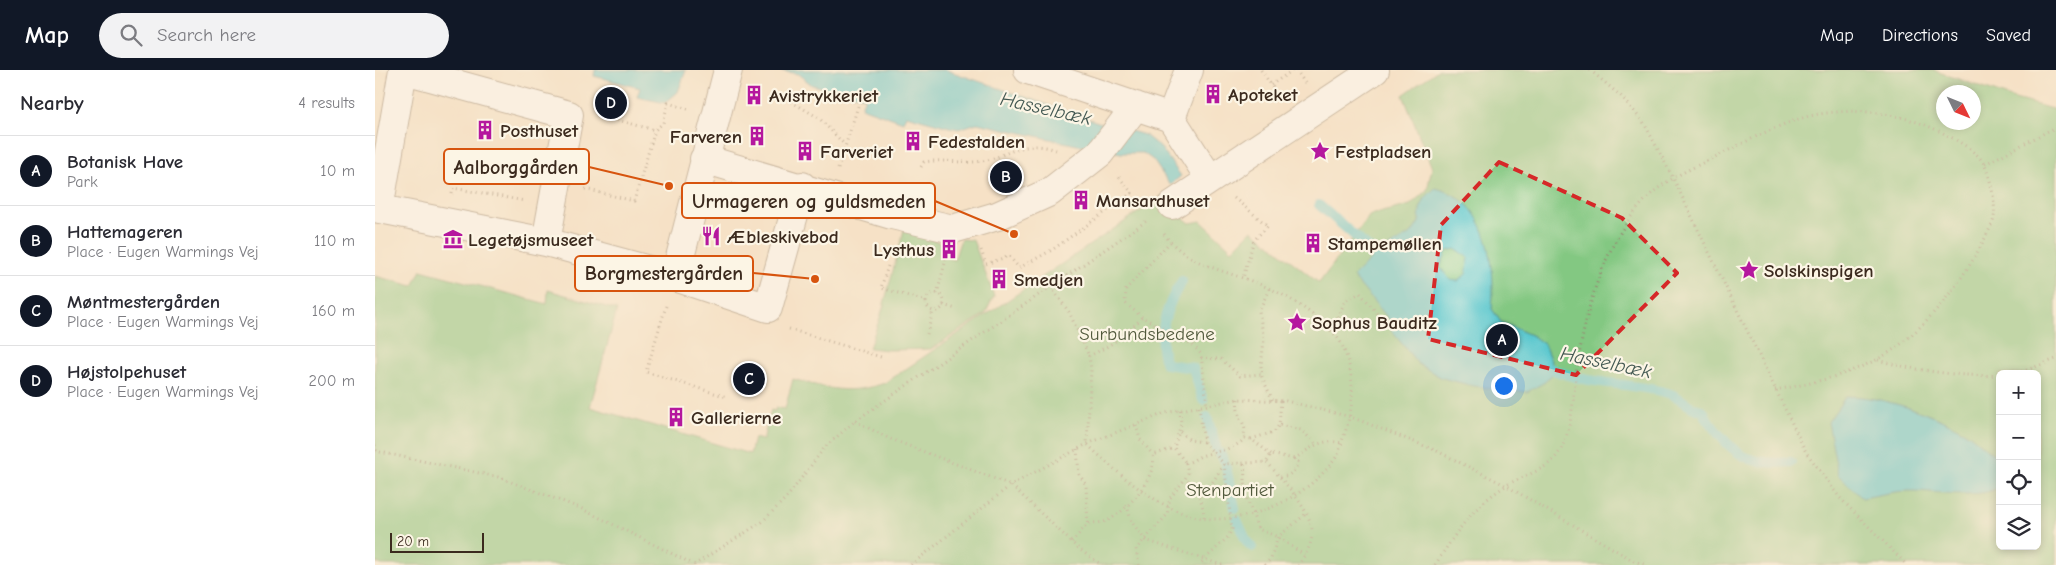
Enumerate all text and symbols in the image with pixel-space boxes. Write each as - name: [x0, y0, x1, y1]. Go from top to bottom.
- search box: [99, 13, 449, 58]
- text: Map: [25, 21, 69, 49]
- icon: search: [117, 21, 145, 49]
- text: Search here: [157, 24, 256, 46]
- text: Map: [1820, 25, 1854, 46]
- text: Directions: [1882, 25, 1958, 46]
- text: Saved: [1986, 25, 2031, 46]
- building icon: Apoteket: [1202, 83, 1224, 105]
- pin: D: [595, 84, 627, 122]
- building icon: Avistrykkeriet: [743, 84, 765, 106]
- place label: Apoteket: [1228, 84, 1299, 106]
- place label: Avistrykkeriet: [769, 85, 879, 107]
- north arrow: [1936, 85, 1981, 130]
- water label: Hasselbæk: [998, 87, 1094, 130]
- text: Nearby: [20, 91, 84, 115]
- text: 4 results: [298, 94, 355, 112]
- building icon: Posthuset: [474, 119, 496, 141]
- place label: Posthuset: [500, 120, 579, 142]
- building icon: Farveren: [746, 125, 768, 147]
- place label: Farveren: [670, 126, 742, 148]
- building icon: Fedestalden: [902, 130, 924, 152]
- place label: Fedestalden: [928, 131, 1025, 153]
- building icon: Farveriet: [794, 140, 816, 162]
- place icon: Festpladsen: [1309, 140, 1331, 162]
- place label: Farveriet: [820, 141, 894, 163]
- place label: Festpladsen: [1335, 141, 1431, 163]
- callout: Aalborggården: [444, 149, 589, 184]
- text: Botanisk Have: [67, 151, 183, 173]
- text: Aalborggården: [454, 156, 578, 179]
- pin: B: [990, 158, 1022, 196]
- text: A: [32, 162, 40, 180]
- text: 10 m: [320, 162, 355, 180]
- text: Park: [67, 173, 98, 191]
- callout: Urmageren og guldsmeden: [682, 183, 935, 218]
- building icon: Mansardhuset: [1070, 189, 1092, 211]
- text: Urmageren og guldsmeden: [692, 190, 926, 213]
- place label: Mansardhuset: [1096, 190, 1210, 212]
- text: Hattemageren: [67, 221, 183, 243]
- restaurant icon: Æbleskivebod: [700, 225, 722, 247]
- place label: Æbleskivebod: [726, 226, 839, 248]
- museum icon: Legetøjsmuseet: [442, 228, 464, 250]
- place label: Legetøjsmuseet: [468, 229, 594, 251]
- text: B: [31, 232, 41, 250]
- text: 110 m: [314, 232, 355, 250]
- building icon: Stampemøllen: [1302, 232, 1324, 254]
- place label: Stampemøllen: [1328, 233, 1442, 255]
- building icon: Lysthus: [938, 238, 960, 260]
- place label: Lysthus: [873, 239, 934, 261]
- text: Place · Eugen Warmings Vej: [67, 243, 258, 261]
- callout: Borgmestergården: [575, 256, 753, 291]
- place icon: Solskinspigen: [1738, 259, 1760, 281]
- place label: Solskinspigen: [1764, 260, 1874, 282]
- text: Borgmestergården: [585, 262, 743, 285]
- building icon: Smedjen: [988, 268, 1010, 290]
- place label: Smedjen: [1014, 269, 1083, 291]
- text: Møntmestergården: [67, 291, 220, 313]
- text: C: [31, 302, 41, 320]
- text: 160 m: [312, 302, 355, 320]
- place icon: Sophus Bauditz: [1286, 311, 1308, 333]
- place label: Sophus Bauditz: [1312, 312, 1437, 334]
- text: Place · Eugen Warmings Vej: [67, 313, 258, 331]
- pin: A: [1486, 321, 1518, 359]
- park label: Surbundsbedene: [1079, 323, 1215, 345]
- water label: Hasselbæk: [1558, 342, 1654, 383]
- pin: C: [733, 360, 765, 398]
- text: Højstolpehuset: [67, 361, 186, 383]
- map controls: [1996, 370, 2041, 550]
- button: +: [1996, 370, 2041, 415]
- text: D: [31, 372, 41, 390]
- text: 200 m: [309, 372, 355, 390]
- your location: [1491, 373, 1517, 399]
- text: Place · Eugen Warmings Vej: [67, 383, 258, 401]
- building icon: Gallerierne: [665, 406, 687, 428]
- place label: Gallerierne: [691, 407, 781, 429]
- button: −: [1996, 415, 2041, 460]
- button: locate: [1996, 460, 2041, 505]
- park label: Stenpartiet: [1186, 479, 1274, 501]
- button: layers: [1996, 505, 2041, 550]
- scale bar: [390, 530, 484, 553]
- text: 20 m: [397, 533, 429, 550]

